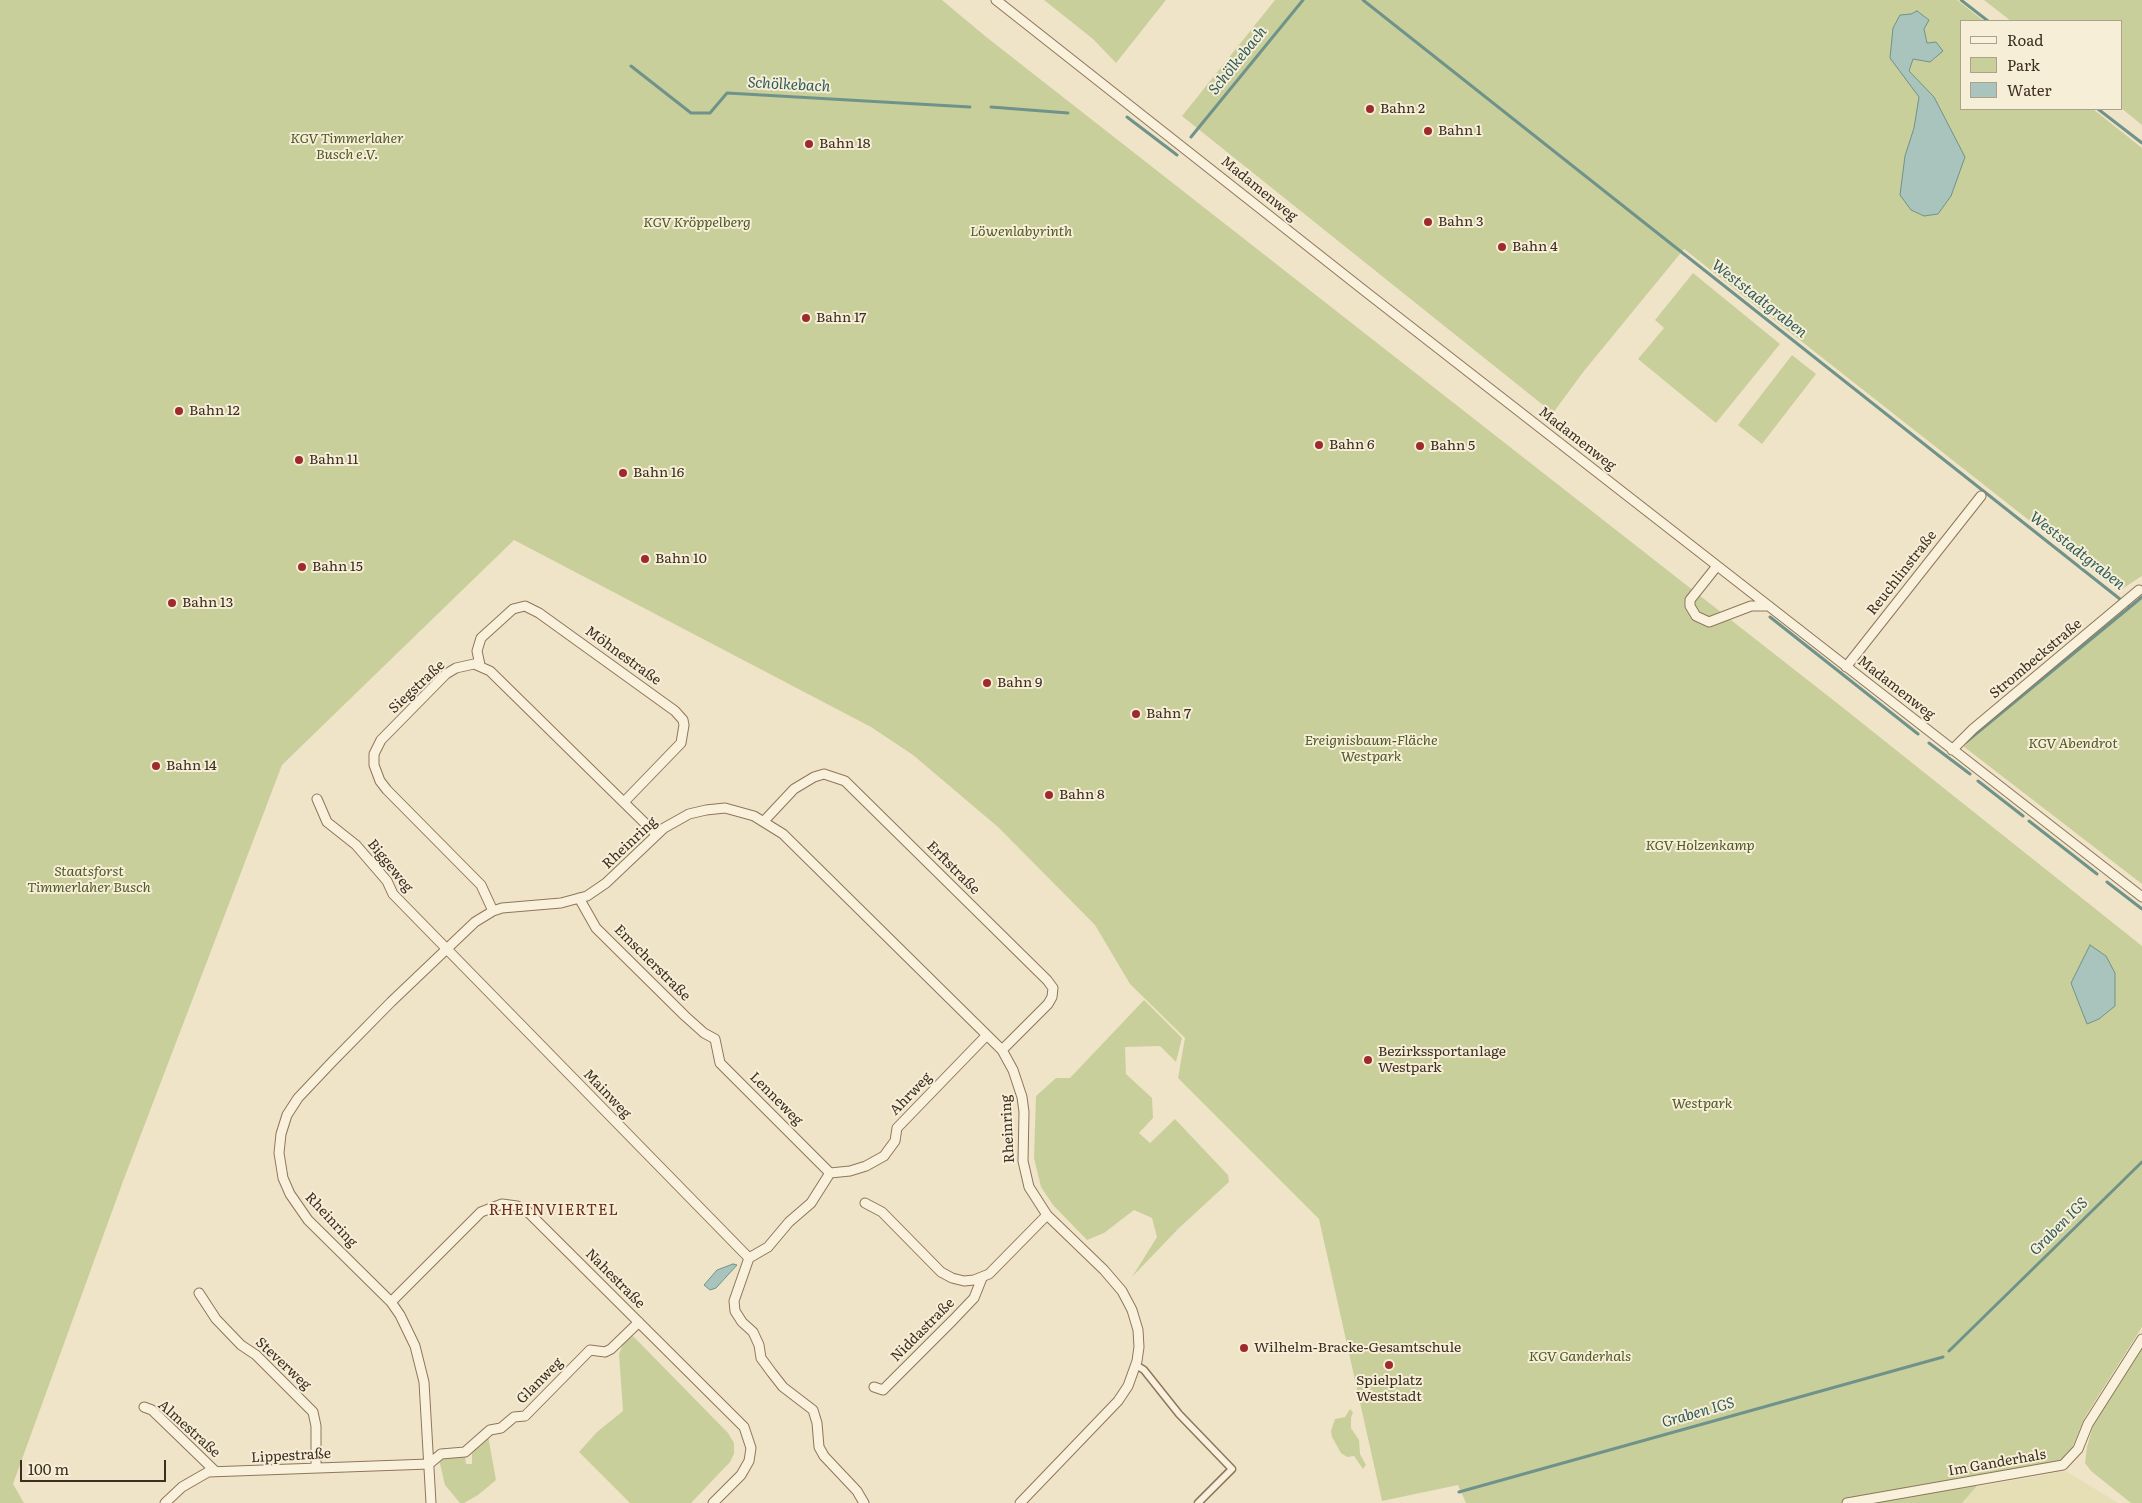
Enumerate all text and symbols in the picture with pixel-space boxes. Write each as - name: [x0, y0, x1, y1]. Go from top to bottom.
- legend: [1960, 20, 2122, 110]
- water label: Schölkebach: [1205, 23, 1271, 99]
- text: Road: [2007, 28, 2043, 51]
- text: Park: [2007, 53, 2040, 76]
- water label: Schölkebach: [747, 74, 831, 96]
- text: Water: [2007, 78, 2052, 101]
- place label: Bahn 2: [1380, 101, 1425, 117]
- marker: Bahn 2: [1364, 103, 1376, 115]
- place label: Bahn 1: [1438, 123, 1482, 139]
- marker: Bahn 1: [1422, 125, 1434, 137]
- park label: KGV Timmerlaher Busch e.V.: [290, 131, 404, 164]
- place label: Bahn 18: [819, 136, 870, 152]
- marker: Bahn 18: [803, 138, 815, 150]
- street label: Madamenweg: [1217, 153, 1301, 225]
- place label: Bahn 3: [1438, 214, 1484, 230]
- park label: KGV Kröppelberg: [643, 215, 751, 231]
- marker: Bahn 3: [1422, 216, 1434, 228]
- park label: Löwenlabyrinth: [970, 224, 1072, 240]
- place label: Bahn 4: [1512, 239, 1558, 255]
- marker: Bahn 4: [1496, 241, 1508, 253]
- water label: Weststadtgraben: [1708, 256, 1810, 342]
- place label: Bahn 17: [816, 310, 866, 326]
- marker: Bahn 17: [800, 312, 812, 324]
- place label: Bahn 12: [189, 403, 240, 419]
- street label: Madamenweg: [1535, 404, 1619, 474]
- marker: Bahn 12: [173, 405, 185, 417]
- place label: Bahn 6: [1329, 437, 1374, 453]
- place label: Bahn 5: [1430, 438, 1475, 454]
- marker: Bahn 6: [1313, 439, 1325, 451]
- marker: Bahn 5: [1414, 440, 1426, 452]
- place label: Bahn 11: [309, 452, 358, 468]
- marker: Bahn 11: [293, 454, 305, 466]
- place label: Bahn 16: [633, 465, 684, 481]
- marker: Bahn 16: [617, 467, 629, 479]
- water label: Weststadtgraben: [2026, 508, 2128, 594]
- street label: Reuchlinstraße: [1864, 527, 1940, 619]
- place label: Bahn 10: [655, 551, 707, 567]
- marker: Bahn 10: [639, 553, 651, 565]
- place label: Bahn 15: [312, 559, 363, 575]
- marker: Bahn 15: [296, 561, 308, 573]
- place label: Bahn 13: [182, 595, 233, 611]
- marker: Bahn 13: [166, 597, 178, 609]
- street label: Strombeckstraße: [1987, 616, 2085, 702]
- street label: Möhnestraße: [582, 623, 664, 689]
- street label: Madamenweg: [1854, 653, 1938, 723]
- street label: Siegstraße: [386, 657, 448, 717]
- place label: Bahn 9: [997, 675, 1042, 691]
- marker: Bahn 9: [981, 677, 993, 689]
- place label: Bahn 7: [1146, 706, 1191, 722]
- marker: Bahn 7: [1130, 708, 1142, 720]
- park label: Ereignisbaum-Fläche Westpark: [1304, 733, 1438, 766]
- park label: KGV Abendrot: [2028, 736, 2118, 752]
- place label: Bahn 14: [166, 758, 217, 774]
- marker: Bahn 14: [150, 760, 162, 772]
- place label: Bahn 8: [1059, 787, 1105, 803]
- marker: Bahn 8: [1043, 789, 1055, 801]
- street label: Rheinring: [599, 813, 661, 873]
- street label: Biggeweg: [364, 836, 416, 896]
- street label: Erftstraße: [923, 838, 983, 898]
- park label: KGV Holzenkamp: [1645, 838, 1755, 854]
- park label: Staatsforst Timmerlaher Busch: [27, 864, 151, 896]
- street label: Emscherstraße: [610, 921, 694, 1005]
- place label: Bezirkssportanlage Westpark: [1378, 1044, 1506, 1076]
- marker: Bezirkssportanlage Westpark: [1362, 1054, 1374, 1066]
- street label: Mainweg: [580, 1066, 634, 1122]
- street label: Lenneweg: [746, 1069, 806, 1129]
- street label: Ahrweg: [887, 1069, 935, 1119]
- street label: Rheinring: [998, 1094, 1018, 1164]
- park label: Westpark: [1672, 1096, 1732, 1112]
- street label: Rheinring: [301, 1189, 361, 1251]
- water label: Graben IGS: [2026, 1194, 2092, 1260]
- district label: RHEINVIERTEL: [487, 1202, 621, 1220]
- street label: Nahestraße: [582, 1246, 648, 1312]
- street label: Niddastraße: [888, 1295, 958, 1365]
- street label: Steverweg: [252, 1334, 314, 1394]
- place label: Wilhelm-Bracke-Gesamtschule: [1254, 1340, 1461, 1356]
- marker: Wilhelm-Bracke-Gesamtschule: [1238, 1342, 1250, 1354]
- park label: KGV Ganderhals: [1529, 1349, 1631, 1365]
- street label: Glanweg: [513, 1354, 567, 1408]
- marker: Spielplatz Weststadt: [1383, 1359, 1395, 1371]
- place label: Spielplatz Weststadt: [1356, 1373, 1422, 1405]
- water label: Graben IGS: [1660, 1394, 1736, 1432]
- street label: Almestraße: [154, 1397, 224, 1461]
- street label: Lippestraße: [250, 1446, 332, 1466]
- street label: Im Ganderhals: [1947, 1446, 2047, 1480]
- scale bar: [22, 1450, 169, 1482]
- text: 100 m: [28, 1457, 69, 1480]

